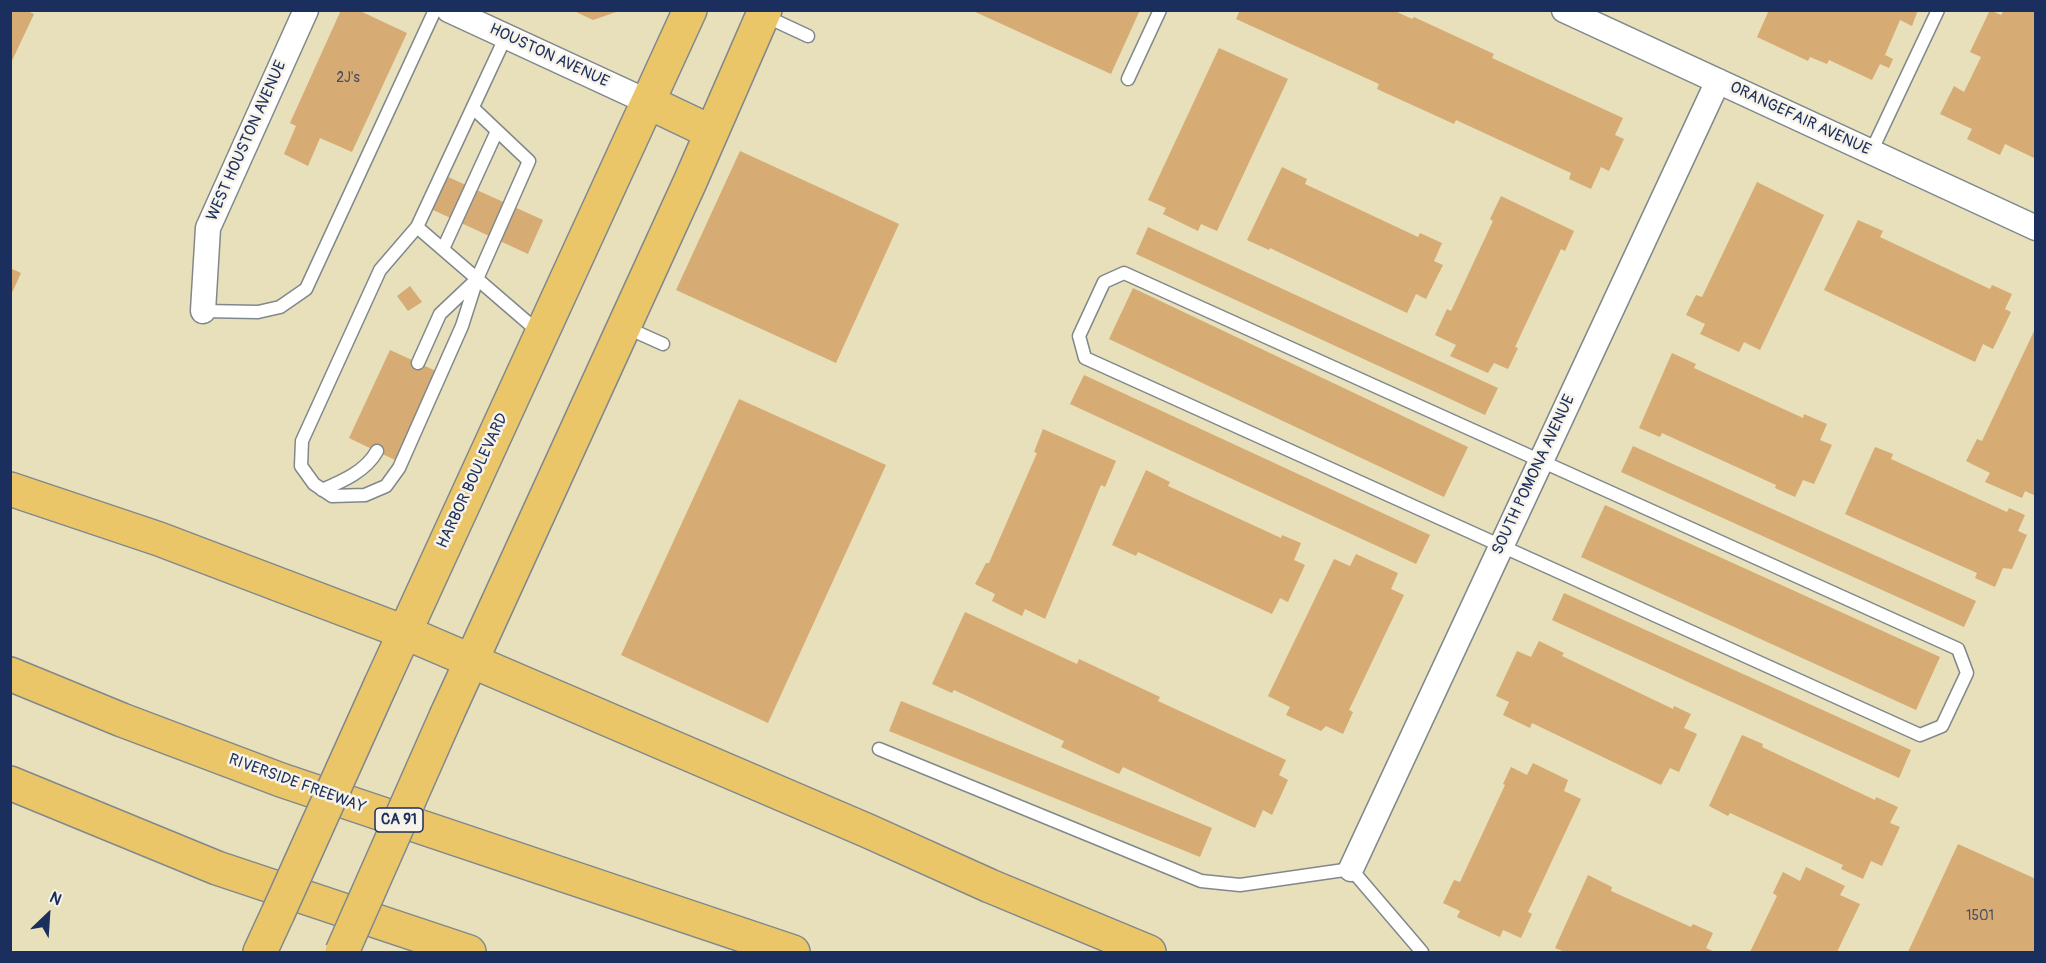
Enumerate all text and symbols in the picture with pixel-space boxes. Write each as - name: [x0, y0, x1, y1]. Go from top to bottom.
- street label: HOUSTON AVENUE: [486, 20, 612, 92]
- street label: WEST HOUSTON AVENUE: [203, 58, 291, 224]
- house number: 2J's: [336, 70, 360, 86]
- street label: ORANGEFAIR AVENUE: [1727, 78, 1873, 160]
- street label: SOUTH POMONA AVENUE: [1488, 392, 1580, 558]
- street label: HARBOR BOULEVARD: [433, 410, 513, 552]
- street label: RIVERSIDE FREEWAY: [226, 750, 368, 818]
- road number: CA 91: [375, 808, 423, 832]
- north arrow: [18, 885, 78, 945]
- text: N: [46, 887, 65, 910]
- house number: 1501: [1966, 908, 1994, 924]

